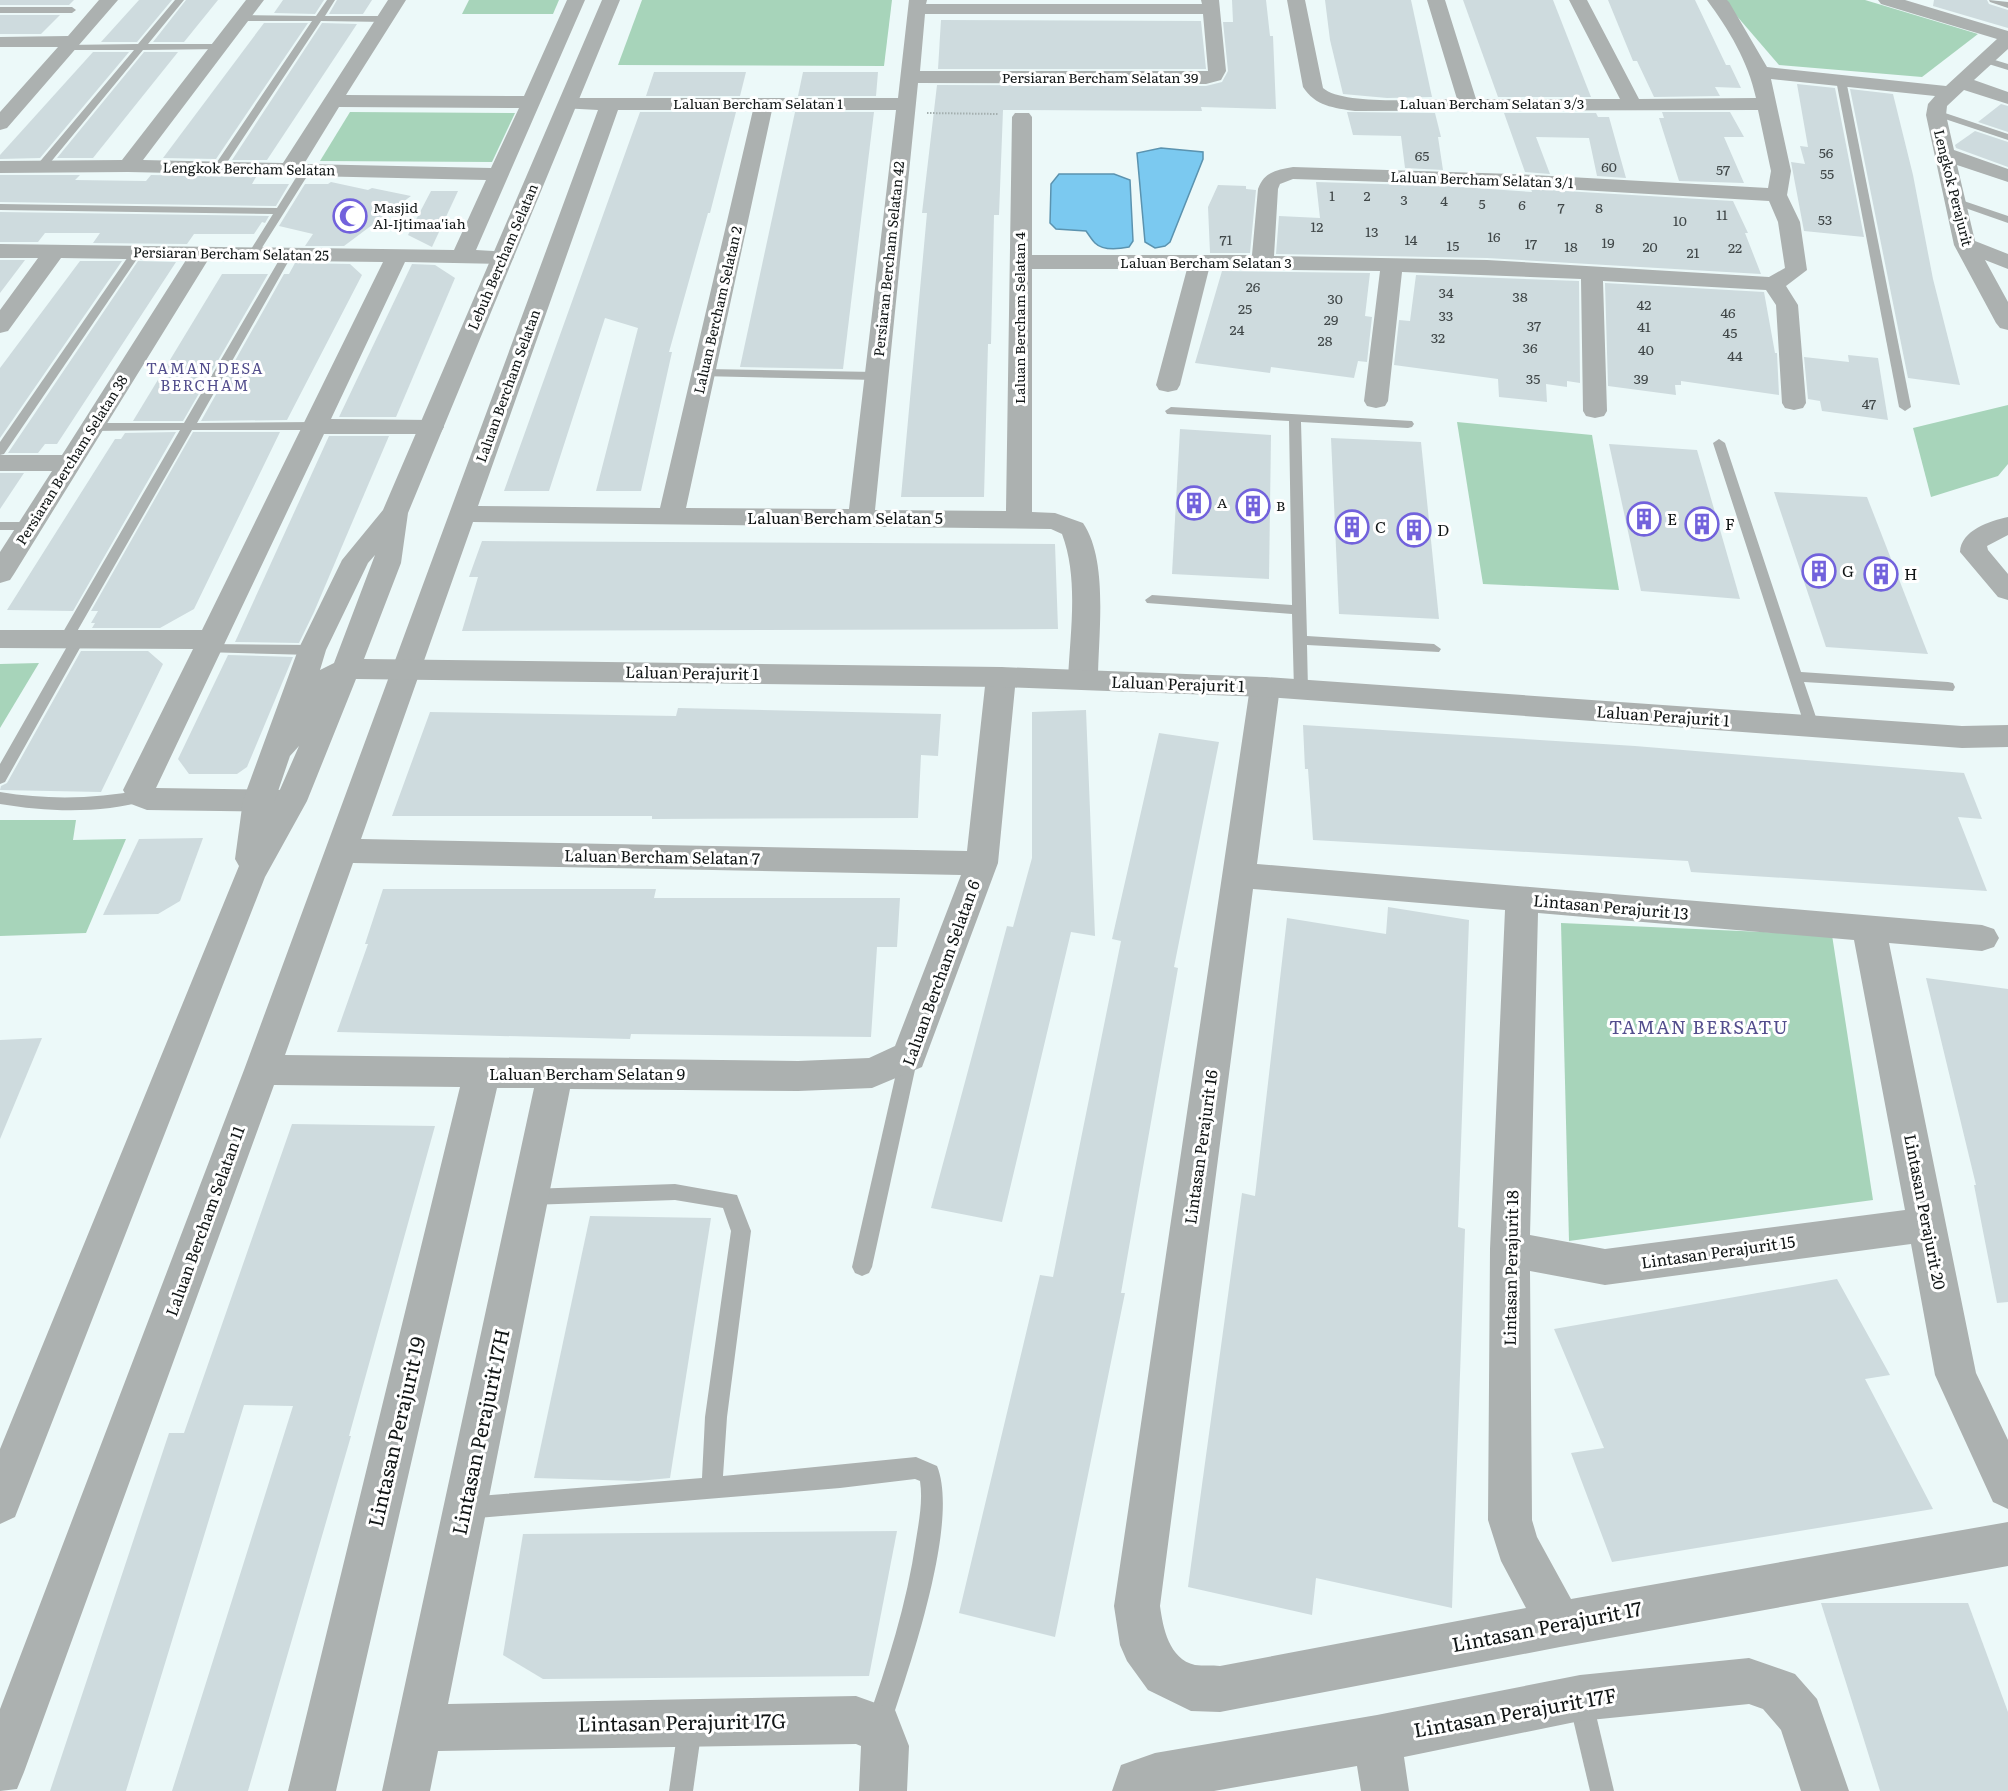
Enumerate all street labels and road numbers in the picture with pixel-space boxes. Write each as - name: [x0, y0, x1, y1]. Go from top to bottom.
- street label: Persiaran Bercham Selatan 39: [1002, 67, 1198, 87]
- street label: Laluan Bercham Selatan 1: [673, 93, 843, 113]
- street label: Laluan Bercham Selatan 3/3: [1400, 93, 1584, 113]
- street label: Lengkok Perajurit: [1930, 127, 1978, 249]
- street label: Lengkok Bercham Selatan: [162, 156, 336, 180]
- street label: Persiaran Bercham Selatan 42: [868, 160, 908, 358]
- street label: Laluan Bercham Selatan 3/1: [1390, 166, 1574, 192]
- street label: Lebuh Bercham Selatan: [462, 180, 542, 333]
- street label: Laluan Bercham Selatan 2: [688, 224, 746, 396]
- street label: Laluan Bercham Selatan 4: [1009, 232, 1029, 404]
- street label: Persiaran Bercham Selatan 25: [133, 241, 329, 265]
- street label: Laluan Bercham Selatan 3: [1120, 252, 1292, 272]
- street label: Laluan Bercham Selatan: [470, 306, 544, 465]
- street label: Persiaran Bercham Selatan 38: [10, 370, 132, 548]
- street label: Laluan Bercham Selatan 5: [747, 505, 943, 529]
- street label: Laluan Perajurit 1: [625, 659, 760, 685]
- street label: Laluan Perajurit 1: [1111, 669, 1246, 697]
- street label: Laluan Perajurit 1: [1596, 698, 1731, 732]
- street label: Laluan Bercham Selatan 7: [564, 842, 760, 870]
- street label: Laluan Bercham Selatan 6: [895, 876, 985, 1069]
- street label: Lintasan Perajurit 13: [1532, 887, 1690, 925]
- street label: Laluan Bercham Selatan 9: [489, 1061, 685, 1085]
- street label: Lintasan Perajurit 16: [1177, 1068, 1223, 1226]
- street label: Laluan Bercham Selatan 11: [158, 1122, 250, 1319]
- street label: Lintasan Perajurit 20: [1899, 1132, 1953, 1292]
- street label: Lintasan Perajurit 18: [1497, 1190, 1523, 1346]
- street label: Lintasan Perajurit 15: [1639, 1228, 1796, 1274]
- street label: Lintasan Perajurit 17H: [443, 1326, 516, 1538]
- street label: Lintasan Perajurit 19: [359, 1333, 432, 1530]
- street label: Lintasan Perajurit 17: [1449, 1592, 1644, 1658]
- street label: Lintasan Perajurit 17F: [1411, 1678, 1619, 1744]
- street label: Lintasan Perajurit 17G: [577, 1704, 786, 1738]

